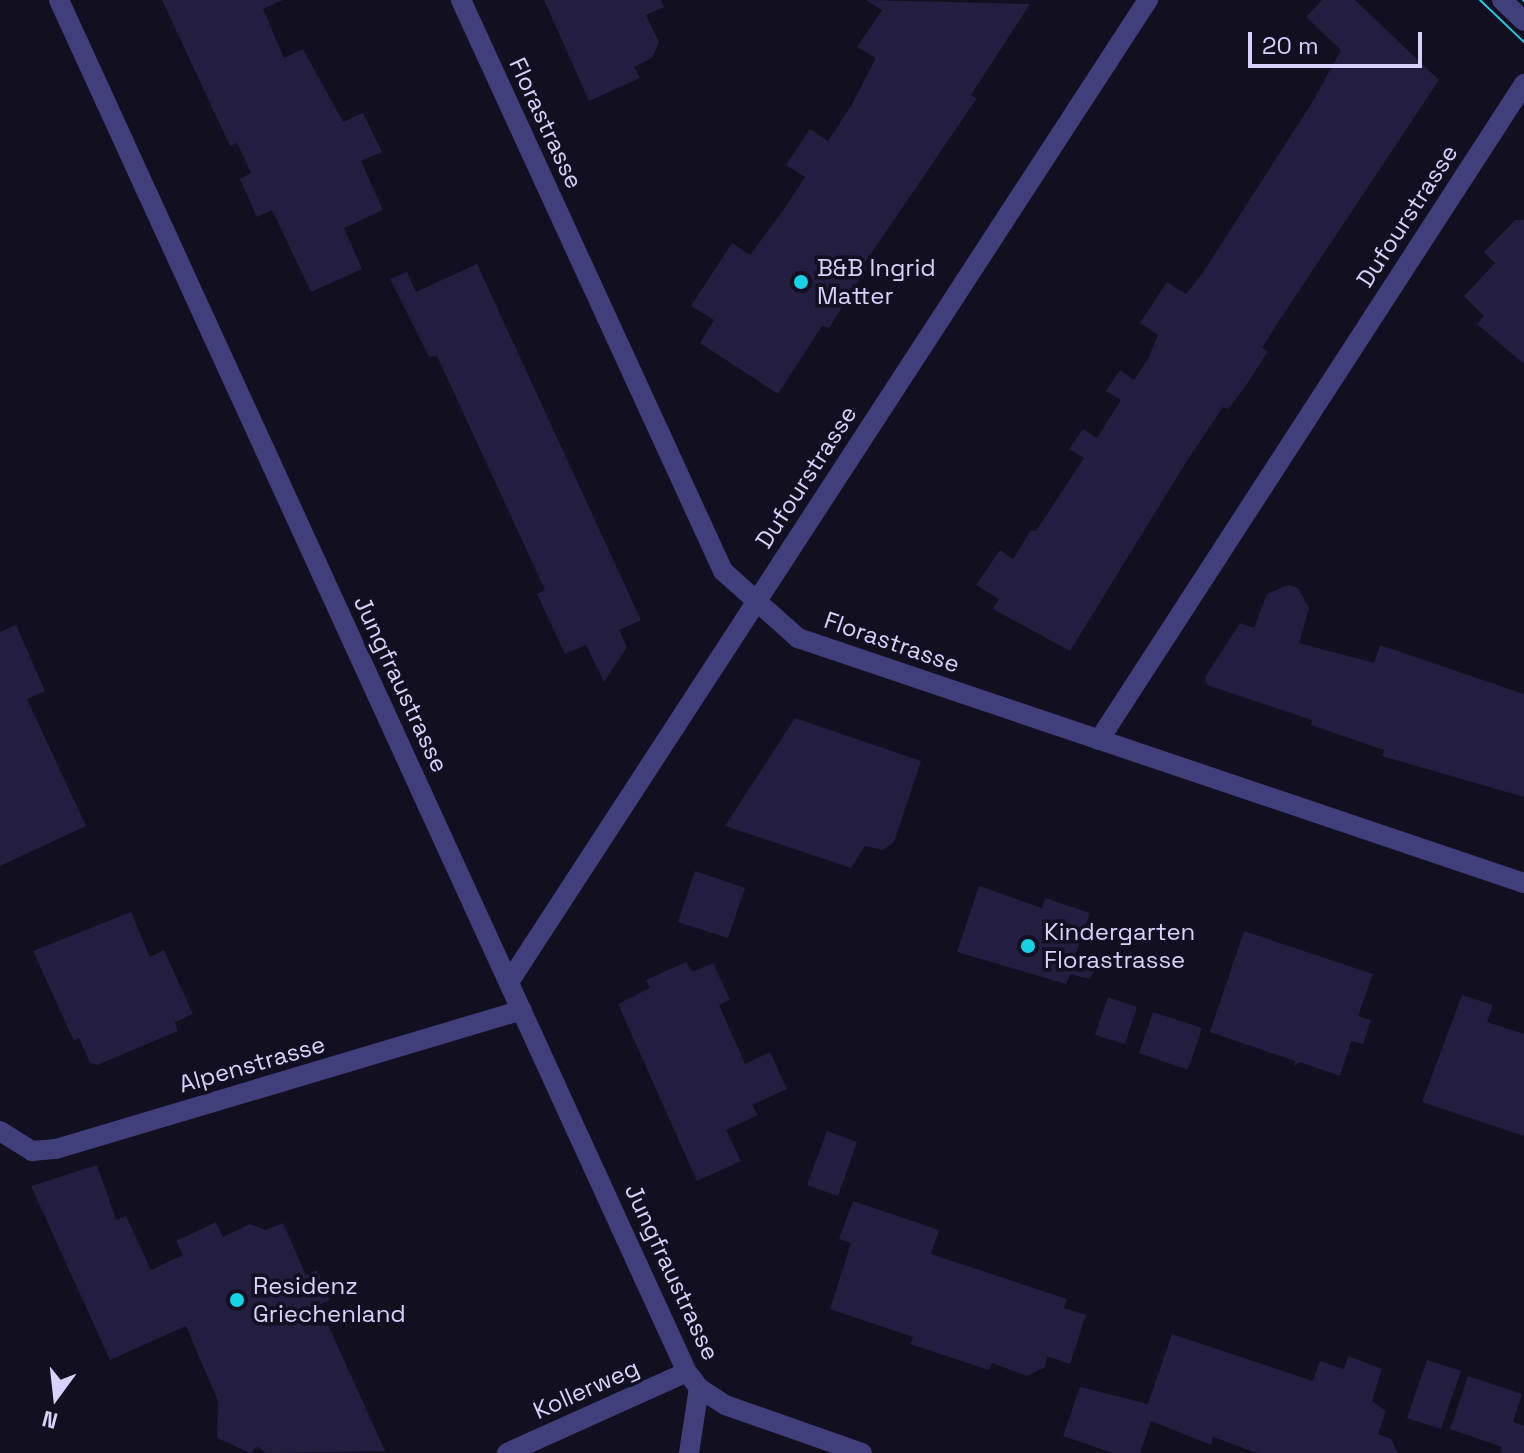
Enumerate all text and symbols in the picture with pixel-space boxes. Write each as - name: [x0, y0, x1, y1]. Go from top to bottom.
- scale bar: [1252, 16, 1426, 66]
- text: 20 m: [1262, 30, 1319, 61]
- street label: Florastrasse: [503, 53, 589, 193]
- street label: Dufourstrasse: [1350, 139, 1464, 293]
- place label: B&B Ingrid Matter: [817, 254, 936, 310]
- marker: B&B Ingrid Matter: [792, 273, 810, 291]
- street label: Dufourstrasse: [749, 400, 863, 554]
- street label: Jungfraustrasse: [348, 591, 454, 777]
- street label: Florastrasse: [821, 605, 963, 679]
- place label: Kindergarten Florastrasse: [1044, 918, 1195, 974]
- marker: Kindergarten Florastrasse: [1019, 937, 1037, 955]
- street label: Alpenstrasse: [176, 1029, 328, 1099]
- street label: Jungfraustrasse: [619, 1179, 725, 1365]
- place label: Residenz Griechenland: [253, 1272, 406, 1328]
- marker: Residenz Griechenland: [228, 1291, 246, 1309]
- street label: Kollerweg: [529, 1353, 643, 1425]
- north arrow: [16, 1357, 96, 1437]
- text: N: [39, 1405, 61, 1436]

